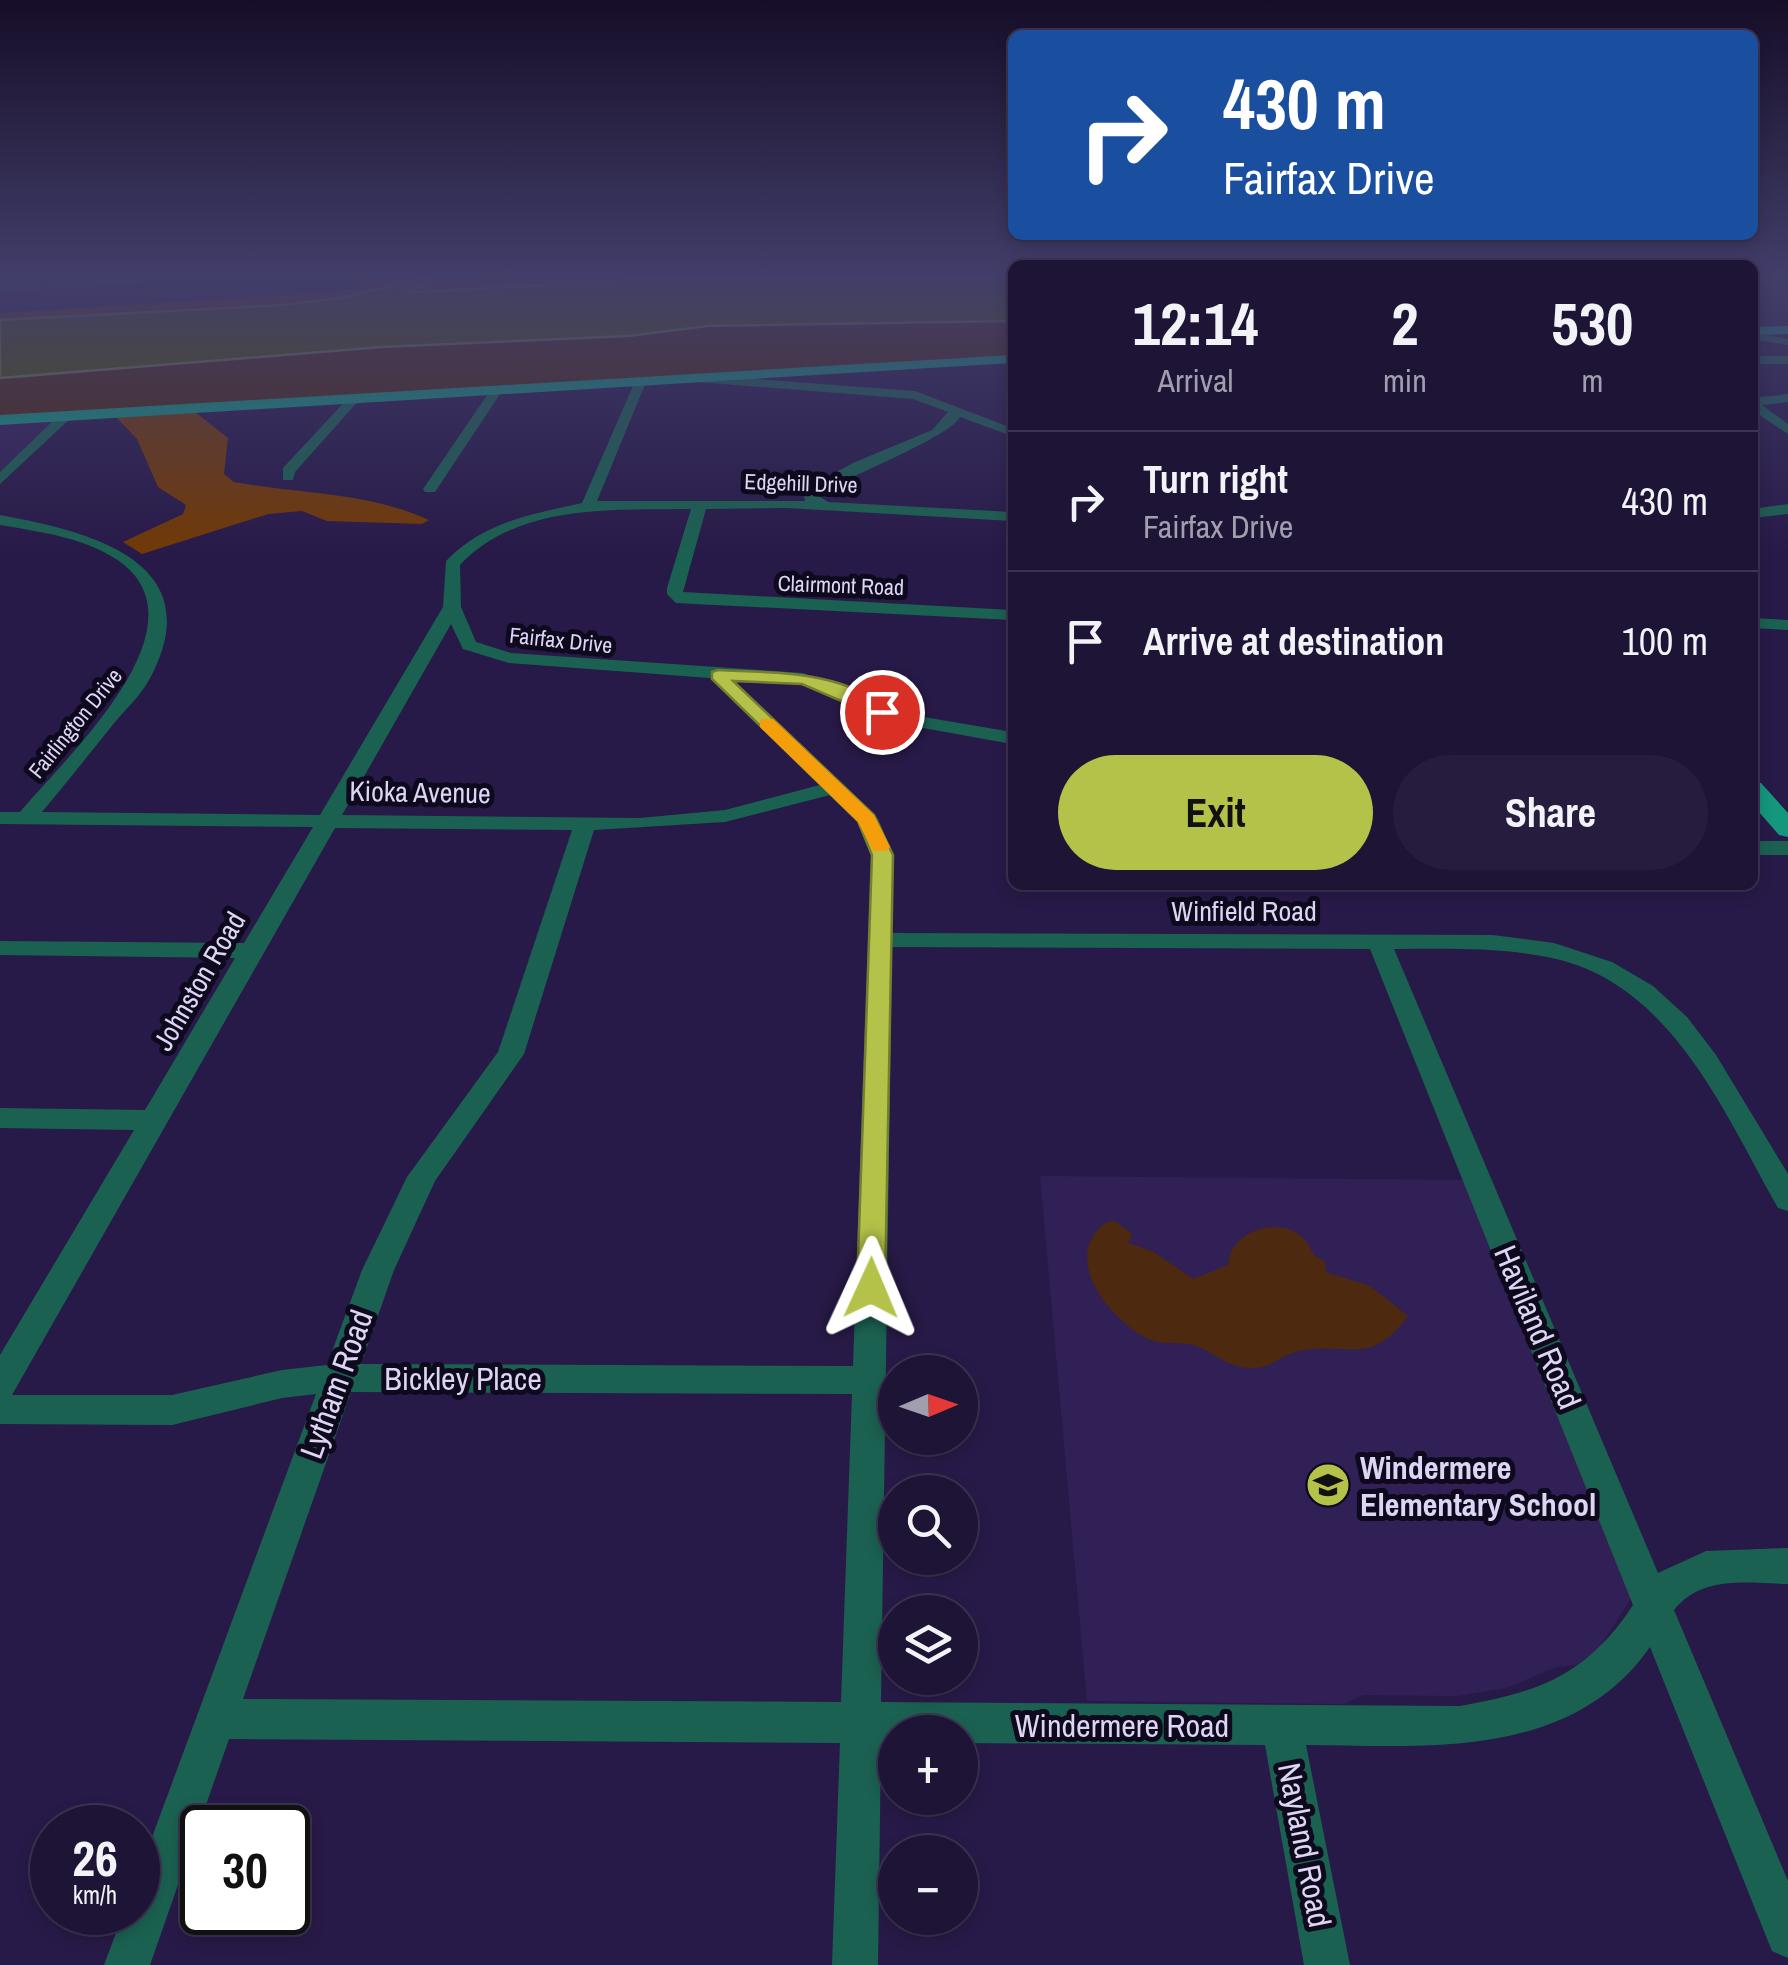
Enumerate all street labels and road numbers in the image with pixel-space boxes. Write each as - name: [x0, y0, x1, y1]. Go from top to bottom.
- street label: Edgehill Drive: [744, 466, 858, 500]
- street label: Clairmont Road: [777, 568, 905, 602]
- street label: Fairfax Drive: [508, 620, 614, 660]
- street label: Fairlington Drive: [21, 662, 129, 784]
- street label: Kioka Avenue: [349, 772, 491, 812]
- street label: Winfield Road: [1171, 892, 1317, 930]
- street label: Johnston Road: [144, 905, 254, 1057]
- street label: Haviland Road: [1484, 1239, 1592, 1415]
- street label: Lytham Road: [289, 1304, 383, 1464]
- street label: Bickley Place: [384, 1357, 542, 1400]
- street label: Windermere Road: [1015, 1704, 1229, 1747]
- street label: Nayland Road: [1268, 1759, 1342, 1931]

